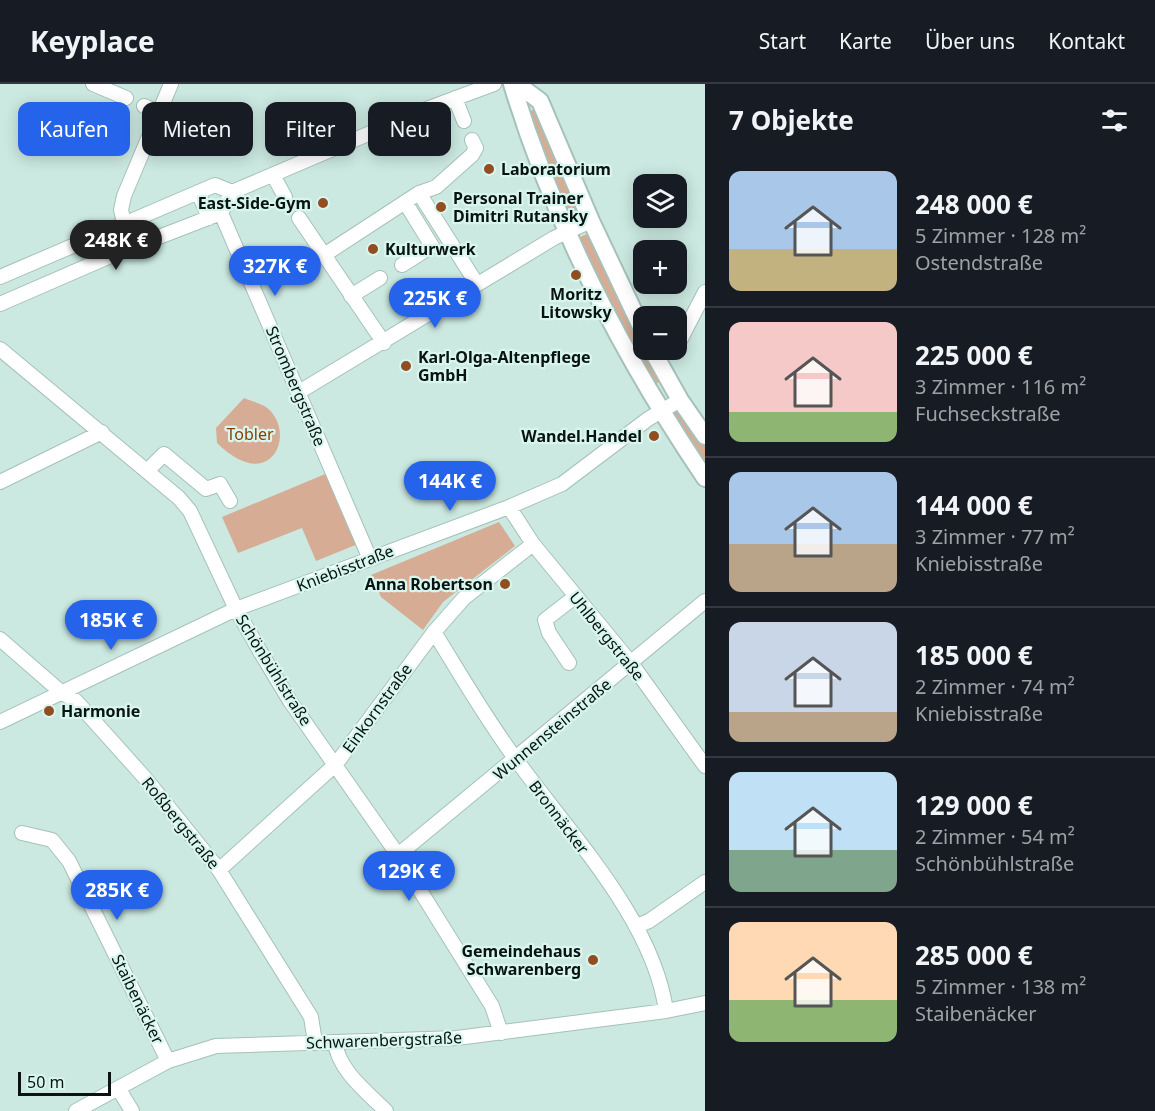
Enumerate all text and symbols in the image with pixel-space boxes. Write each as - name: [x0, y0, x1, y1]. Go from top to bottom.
- text: Keyplace: [30, 22, 155, 60]
- text: Start: [759, 27, 806, 55]
- text: Karte: [839, 27, 892, 55]
- text: Über uns: [925, 27, 1015, 55]
- text: Kontakt: [1048, 27, 1125, 55]
- chip: Kaufen: [18, 102, 130, 156]
- chip: Mieten: [142, 102, 253, 156]
- chip: Filter: [265, 102, 356, 156]
- chip: Neu: [368, 102, 451, 156]
- text: 7 Objekte: [729, 102, 854, 138]
- icon: filters: [1098, 104, 1131, 137]
- place label: Laboratorium: [501, 158, 611, 180]
- marker: Laboratorium: [482, 162, 496, 176]
- map controls: [633, 174, 687, 360]
- button: layers: [633, 174, 687, 228]
- text: 248 000 €: [915, 186, 1033, 222]
- place label: Personal Trainer Dimitri Rutansky: [453, 187, 589, 227]
- place label: East-Side-Gym: [198, 192, 311, 214]
- icon: home: [777, 195, 849, 267]
- marker: East-Side-Gym: [316, 196, 330, 210]
- marker: Personal Trainer Dimitri Rutansky: [434, 200, 448, 214]
- pin: 248K €: [67, 220, 165, 271]
- text: 5 Zimmer · 128 m²: [915, 222, 1086, 249]
- text: 248K €: [84, 226, 148, 253]
- place label: Kulturwerk: [385, 238, 476, 260]
- button: +: [633, 240, 687, 294]
- marker: Kulturwerk: [366, 242, 380, 256]
- pin: 327K €: [226, 246, 324, 297]
- text: Ostendstraße: [915, 249, 1043, 276]
- text: 327K €: [243, 252, 307, 279]
- marker: Moritz Litowsky: [569, 268, 583, 282]
- pin: 225K €: [386, 278, 484, 329]
- place label: Moritz Litowsky: [540, 283, 612, 323]
- text: 225K €: [403, 284, 467, 311]
- button: −: [633, 306, 687, 360]
- street label: Strombergstraße: [261, 323, 331, 449]
- text: 225 000 €: [915, 337, 1033, 373]
- place label: Karl-Olga-Altenpflege GmbH: [418, 346, 591, 386]
- icon: home: [777, 346, 849, 418]
- marker: Karl-Olga-Altenpflege GmbH: [399, 359, 413, 373]
- text: 3 Zimmer · 116 m²: [915, 373, 1086, 400]
- text: Fuchseckstraße: [915, 400, 1061, 427]
- park label: Tobler: [226, 423, 274, 445]
- place label: Wandel.Handel: [521, 425, 642, 447]
- marker: Wandel.Handel: [647, 429, 661, 443]
- pin: 144K €: [401, 461, 499, 512]
- text: 144K €: [418, 467, 482, 494]
- text: 144 000 €: [915, 487, 1033, 523]
- icon: home: [777, 496, 849, 568]
- text: 3 Zimmer · 77 m²: [915, 523, 1075, 550]
- street label: Kniebisstraße: [293, 539, 397, 597]
- text: Kniebisstraße: [915, 550, 1043, 577]
- place label: Anna Robertson: [365, 573, 493, 595]
- marker: Anna Robertson: [498, 577, 512, 591]
- street label: Uhlbergstraße: [564, 587, 650, 685]
- pin: 185K €: [62, 600, 160, 651]
- text: 185K €: [79, 606, 143, 633]
- street label: Schönbühlstraße: [231, 610, 317, 730]
- text: 185 000 €: [915, 637, 1033, 673]
- icon: home: [777, 646, 849, 718]
- street label: Einkornstraße: [337, 659, 417, 757]
- street label: Wunnensteinstraße: [488, 673, 616, 785]
- text: 2 Zimmer · 74 m²: [915, 673, 1075, 700]
- place label: Harmonie: [61, 700, 140, 722]
- text: Kniebisstraße: [915, 700, 1043, 727]
- marker: Harmonie: [42, 704, 56, 718]
- street label: Roßbergstraße: [137, 772, 225, 874]
- street label: Bronnäcker: [524, 776, 594, 859]
- text: 129 000 €: [915, 787, 1033, 823]
- icon: home: [777, 796, 849, 868]
- text: 2 Zimmer · 54 m²: [915, 823, 1075, 850]
- text: Schönbühlstraße: [915, 850, 1074, 877]
- pin: 129K €: [360, 851, 458, 902]
- text: 129K €: [377, 857, 441, 884]
- pin: 285K €: [68, 870, 166, 921]
- text: 285K €: [85, 876, 149, 903]
- text: 285 000 €: [915, 937, 1033, 973]
- place label: Gemeindehaus Schwarenberg: [461, 940, 581, 980]
- icon: home: [777, 946, 849, 1018]
- street label: Staibenäcker: [107, 950, 169, 1048]
- marker: Gemeindehaus Schwarenberg: [586, 953, 600, 967]
- text: 5 Zimmer · 138 m²: [915, 973, 1086, 1000]
- text: Staibenäcker: [915, 1000, 1037, 1027]
- street label: Schwarenbergstraße: [306, 1026, 462, 1054]
- scale bar: [18, 1069, 111, 1096]
- text: 50 m: [27, 1071, 64, 1093]

